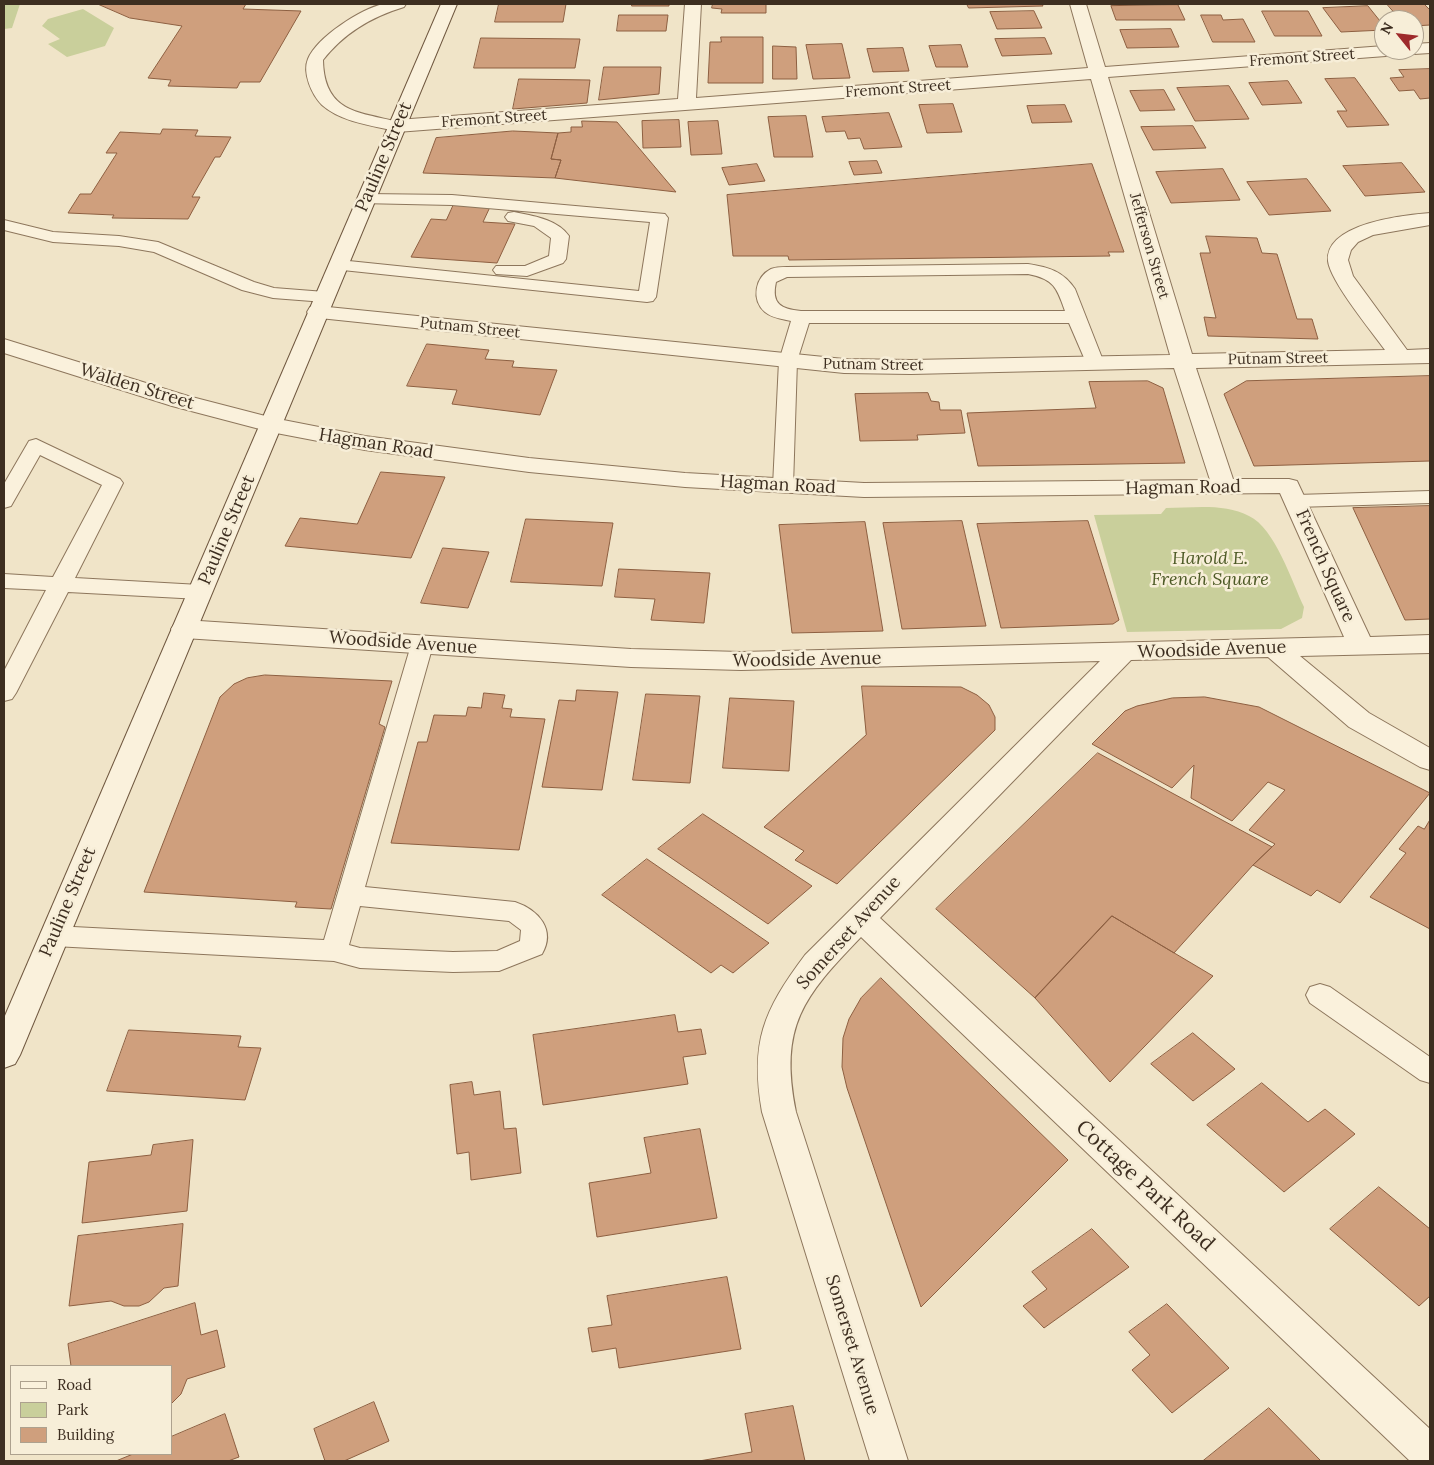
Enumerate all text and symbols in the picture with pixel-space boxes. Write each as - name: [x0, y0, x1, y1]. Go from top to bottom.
- north arrow: [1374, 10, 1424, 60]
- text: N: [1376, 19, 1397, 37]
- street label: Fremont Street: [1248, 45, 1356, 71]
- street label: Fremont Street: [844, 76, 952, 102]
- street label: Pauline Street: [351, 99, 417, 215]
- street label: Fremont Street: [440, 106, 548, 132]
- street label: Jefferson Street: [1125, 191, 1173, 301]
- street label: Putnam Street: [419, 314, 521, 342]
- street label: Putnam Street: [1228, 349, 1328, 369]
- street label: Putnam Street: [823, 355, 923, 375]
- street label: Walden Street: [77, 359, 197, 415]
- street label: Hagman Road: [317, 424, 435, 464]
- street label: Hagman Road: [720, 471, 836, 499]
- street label: Pauline Street: [194, 472, 260, 588]
- street label: Hagman Road: [1125, 476, 1241, 500]
- street label: French Square: [1290, 506, 1360, 626]
- park label: Harold E. French Square: [1151, 548, 1269, 590]
- street label: Woodside Avenue: [328, 627, 478, 659]
- street label: Woodside Avenue: [1137, 637, 1287, 663]
- street label: Woodside Avenue: [732, 648, 882, 672]
- street label: Pauline Street: [35, 844, 101, 960]
- street label: Somerset Avenue: [792, 872, 906, 994]
- street label: Cottage Park Road: [1070, 1115, 1220, 1257]
- street label: Somerset Avenue: [820, 1272, 884, 1418]
- legend: [10, 1365, 172, 1455]
- text: Road: [57, 1375, 92, 1394]
- text: Park: [57, 1400, 88, 1419]
- text: Building: [57, 1425, 114, 1444]

